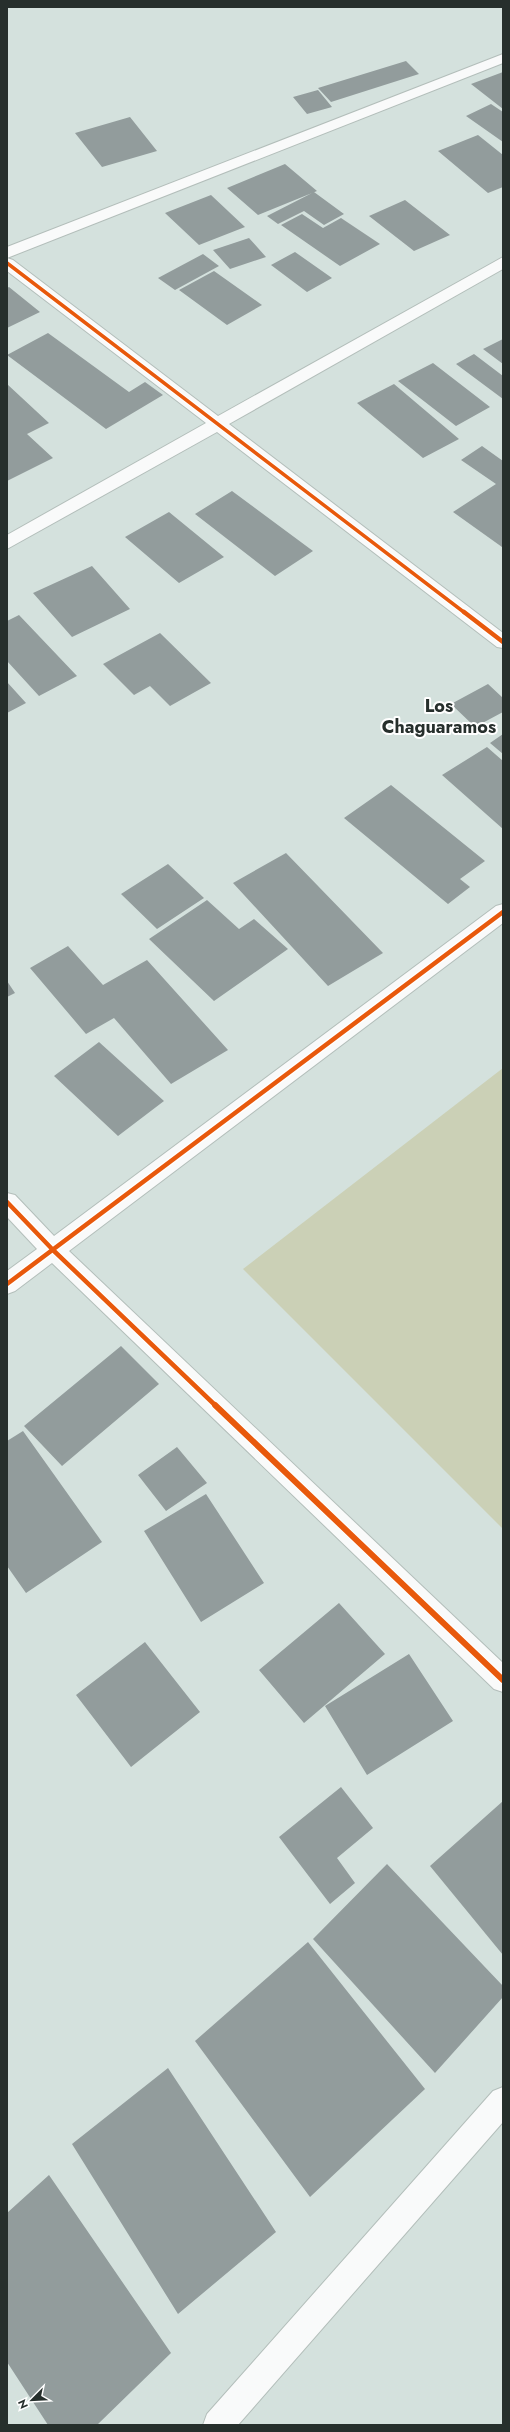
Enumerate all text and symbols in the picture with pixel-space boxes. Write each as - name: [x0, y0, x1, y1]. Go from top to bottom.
- district label: Los Chaguaramos: [382, 693, 496, 740]
- north arrow: [12, 2380, 52, 2420]
- text: N: [14, 2397, 32, 2411]

